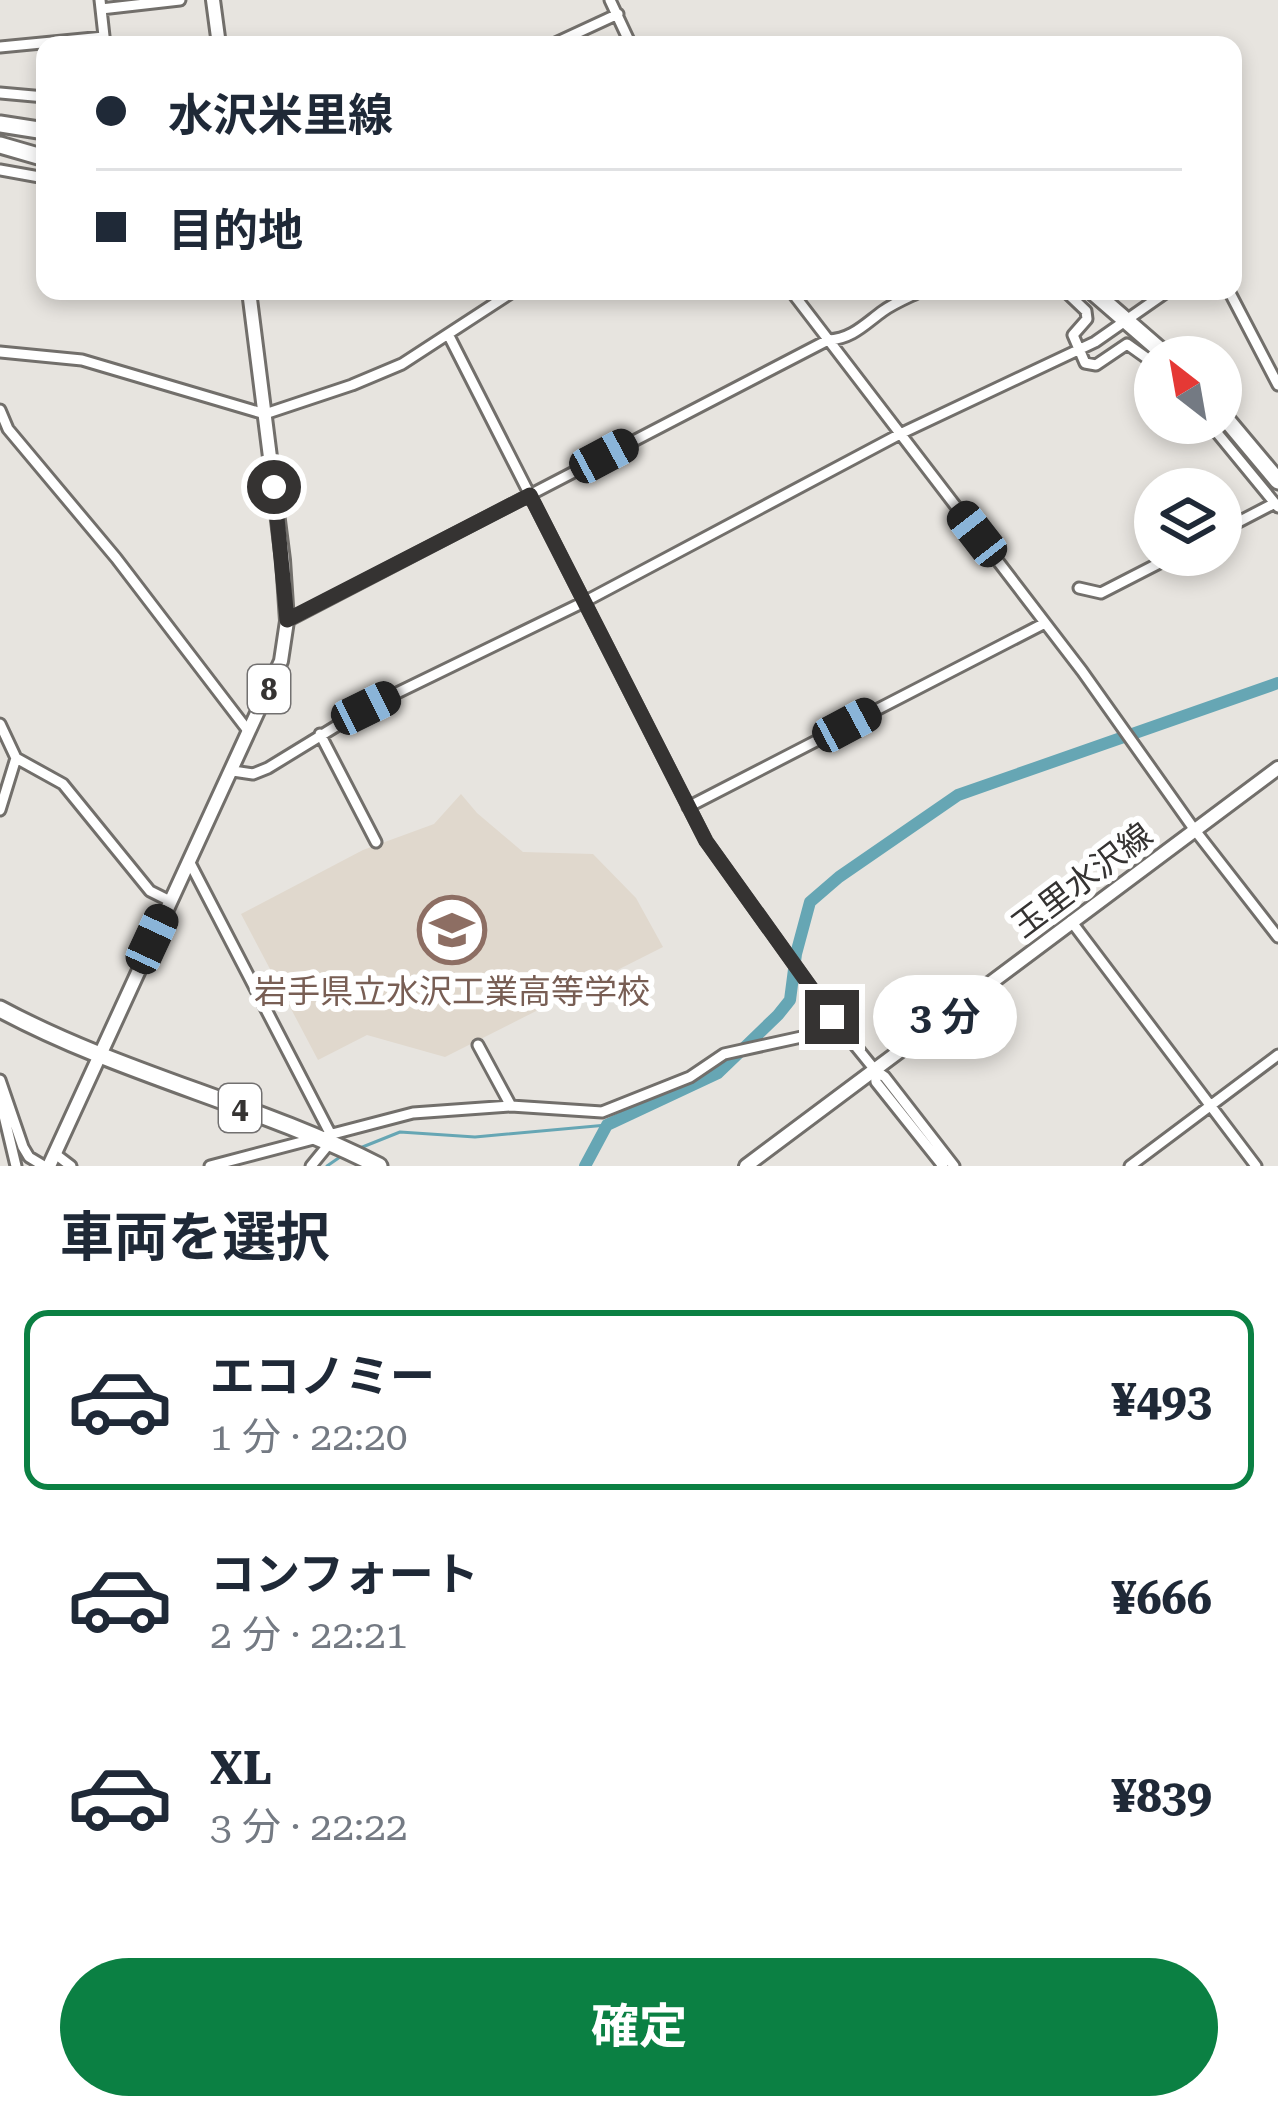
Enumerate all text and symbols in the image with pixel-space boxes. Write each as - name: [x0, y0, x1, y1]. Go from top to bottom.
- text: 水沢米里線: [168, 89, 393, 142]
- text: 目的地: [168, 204, 303, 257]
- north arrow: [1134, 336, 1242, 444]
- map controls: [1134, 336, 1242, 576]
- car: [564, 423, 644, 489]
- route start: [247, 460, 301, 514]
- button: layers: [1134, 468, 1242, 576]
- car: [941, 495, 1013, 573]
- road number: 8: [248, 665, 290, 713]
- car: [326, 676, 406, 740]
- car: [807, 692, 887, 758]
- street label: 玉里水沢線: [1004, 815, 1160, 945]
- school or university icon: 岩手県立水沢工業高等学校: [417, 895, 487, 965]
- car: [120, 899, 184, 979]
- place label: 岩手県立水沢工業高等学校: [254, 972, 650, 1011]
- callout: 3 分: [874, 975, 1018, 1059]
- route end: [805, 990, 859, 1044]
- text: 3 分: [910, 994, 980, 1040]
- road number: 4: [219, 1084, 261, 1132]
- text: 車両を選択: [60, 1206, 330, 1269]
- icon: car: [66, 1346, 174, 1454]
- text: エコノミー: [210, 1350, 435, 1403]
- text: ¥493: [1111, 1374, 1212, 1427]
- text: 1 分 · 22:20: [210, 1414, 408, 1460]
- icon: car: [66, 1544, 174, 1652]
- text: コンフォート: [210, 1548, 479, 1601]
- text: ¥666: [1111, 1572, 1212, 1625]
- text: 2 分 · 22:21: [210, 1612, 408, 1658]
- icon: car: [66, 1742, 174, 1850]
- text: XL: [210, 1742, 272, 1795]
- text: ¥839: [1111, 1770, 1212, 1823]
- text: 3 分 · 22:22: [210, 1804, 408, 1850]
- button: 確定: [60, 1958, 1218, 2096]

